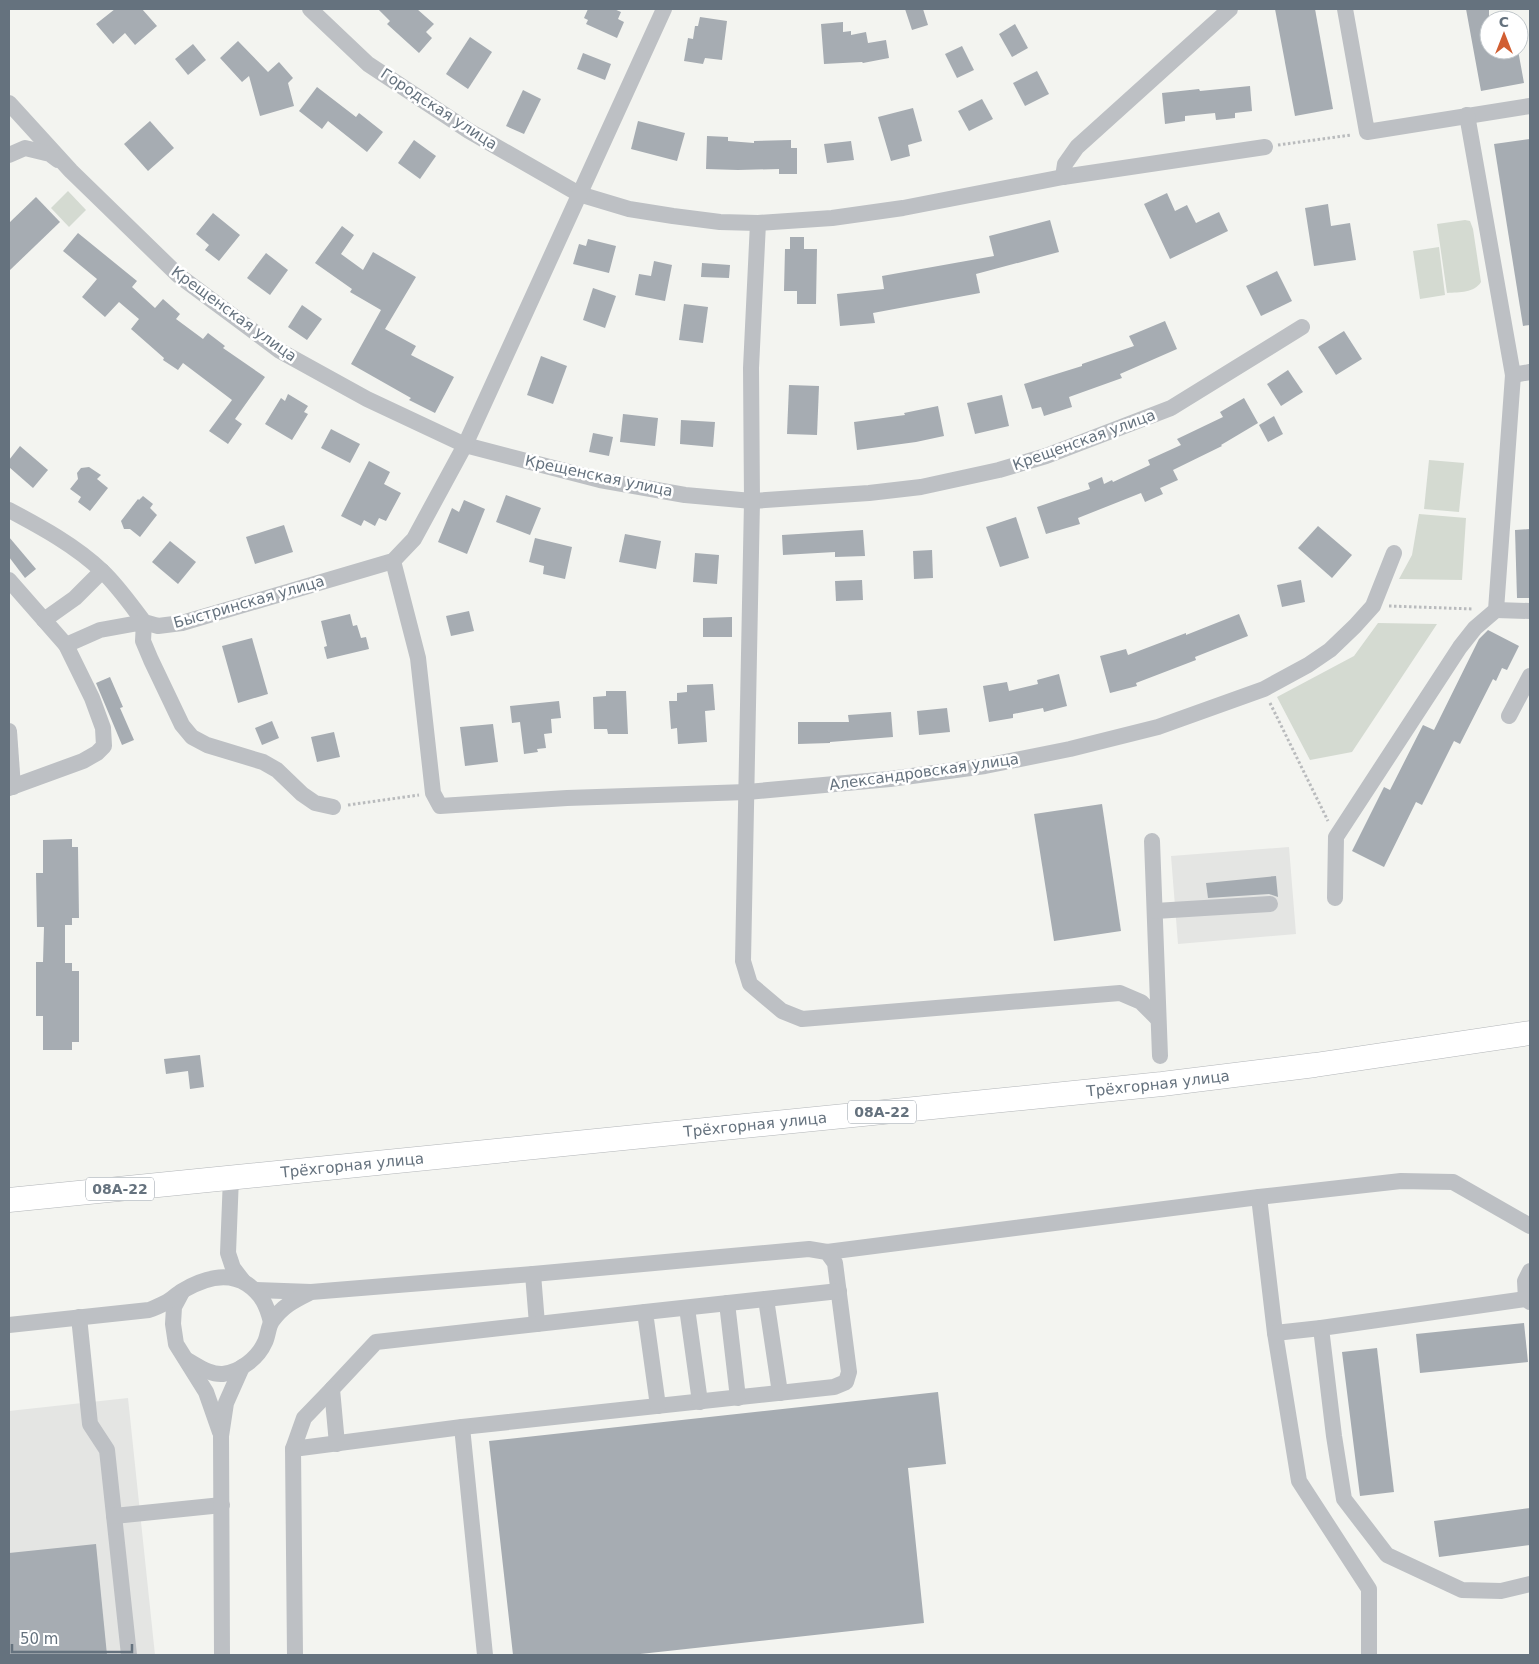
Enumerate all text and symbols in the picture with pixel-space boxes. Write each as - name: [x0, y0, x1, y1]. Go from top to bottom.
- north arrow: [1479, 10, 1529, 60]
- text: С: [1499, 14, 1509, 30]
- street label: Городская улица: [377, 65, 501, 153]
- street label: Крещенская улица: [168, 262, 300, 366]
- street label: Крещенская улица: [1010, 406, 1158, 474]
- street label: Крещенская улица: [524, 452, 674, 500]
- street label: Быстринская улица: [171, 572, 327, 632]
- street label: Александровская улица: [828, 750, 1020, 794]
- street label: Трёхгорная улица: [1085, 1067, 1231, 1101]
- road number: 08А-22: [848, 1100, 916, 1124]
- street label: Трёхгорная улица: [682, 1109, 828, 1141]
- street label: Трёхгорная улица: [279, 1149, 425, 1182]
- road number: 08А-22: [86, 1178, 154, 1200]
- scale bar: [12, 1622, 132, 1654]
- text: 50 m: [20, 1630, 58, 1648]

